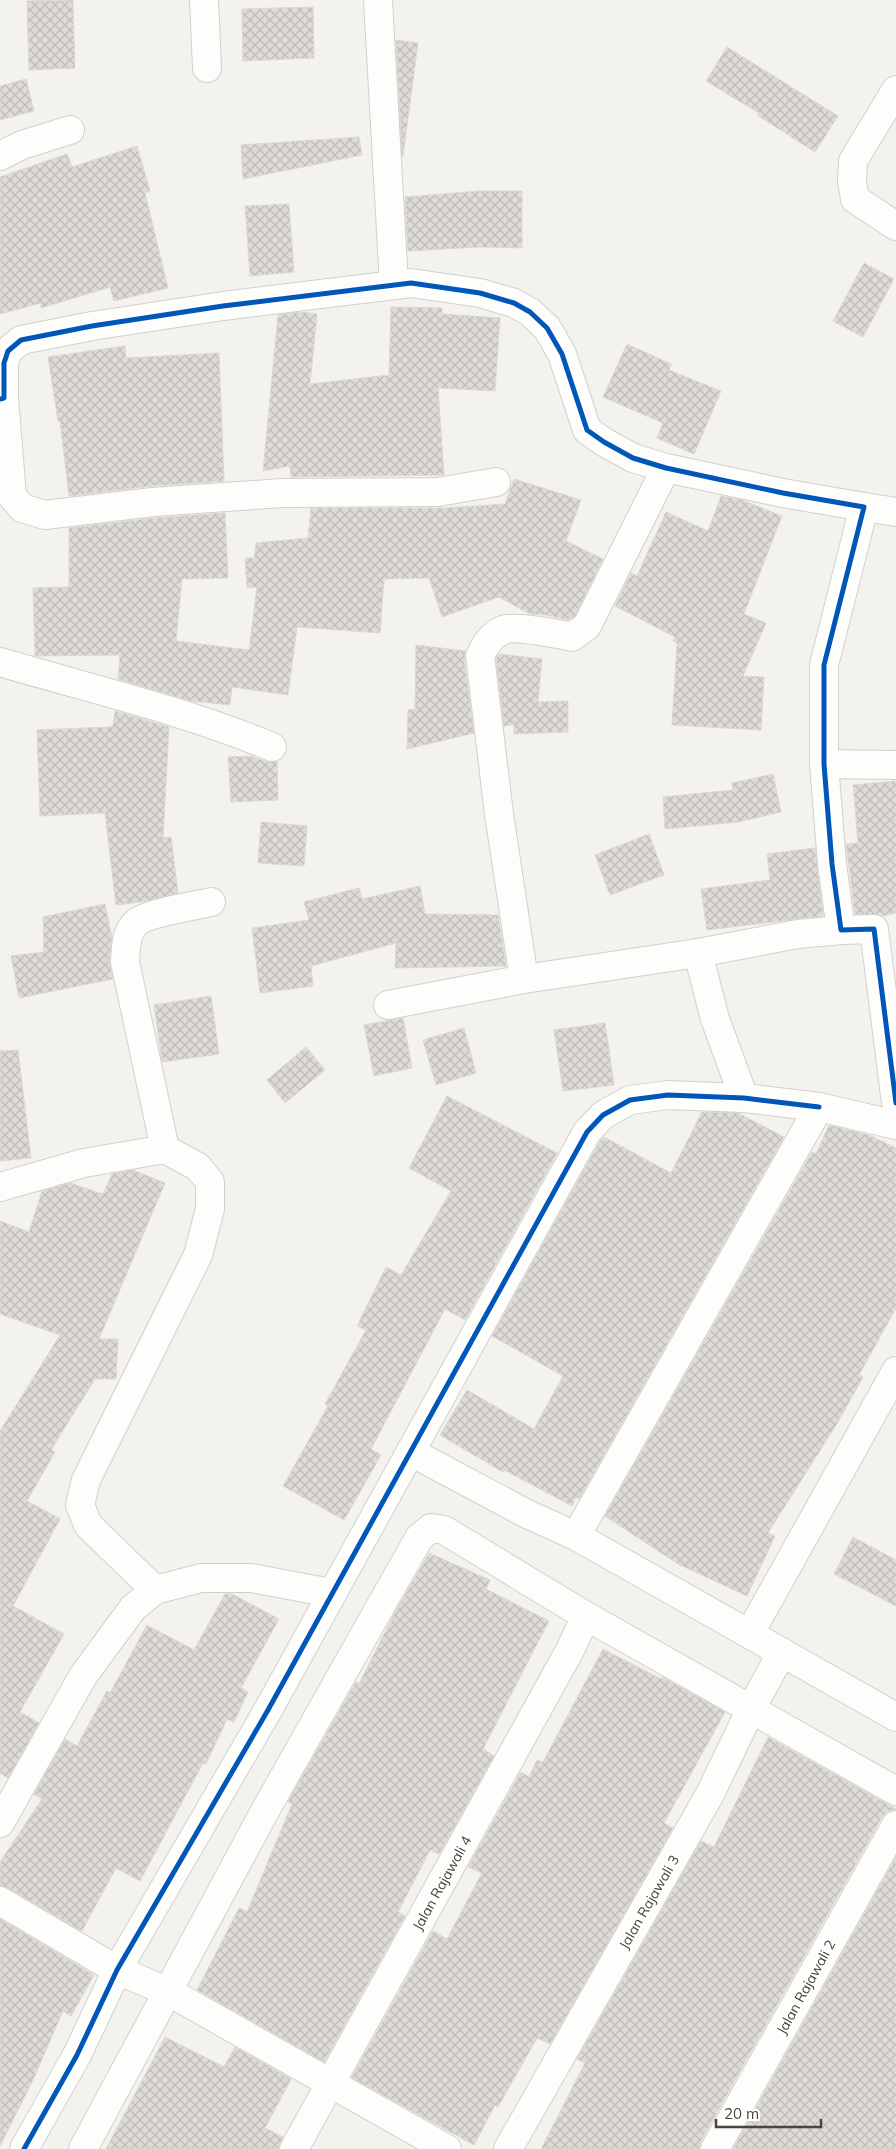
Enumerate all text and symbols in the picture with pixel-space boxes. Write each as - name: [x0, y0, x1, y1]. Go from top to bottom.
- street label: Jalan Rajawali 4: [409, 1832, 476, 1933]
- street label: Jalan Rajawali 3: [615, 1852, 683, 1952]
- street label: Jalan Rajawali 2: [773, 1937, 839, 2037]
- scale bar: [716, 2096, 821, 2128]
- text: 20 m: [724, 2104, 759, 2123]

